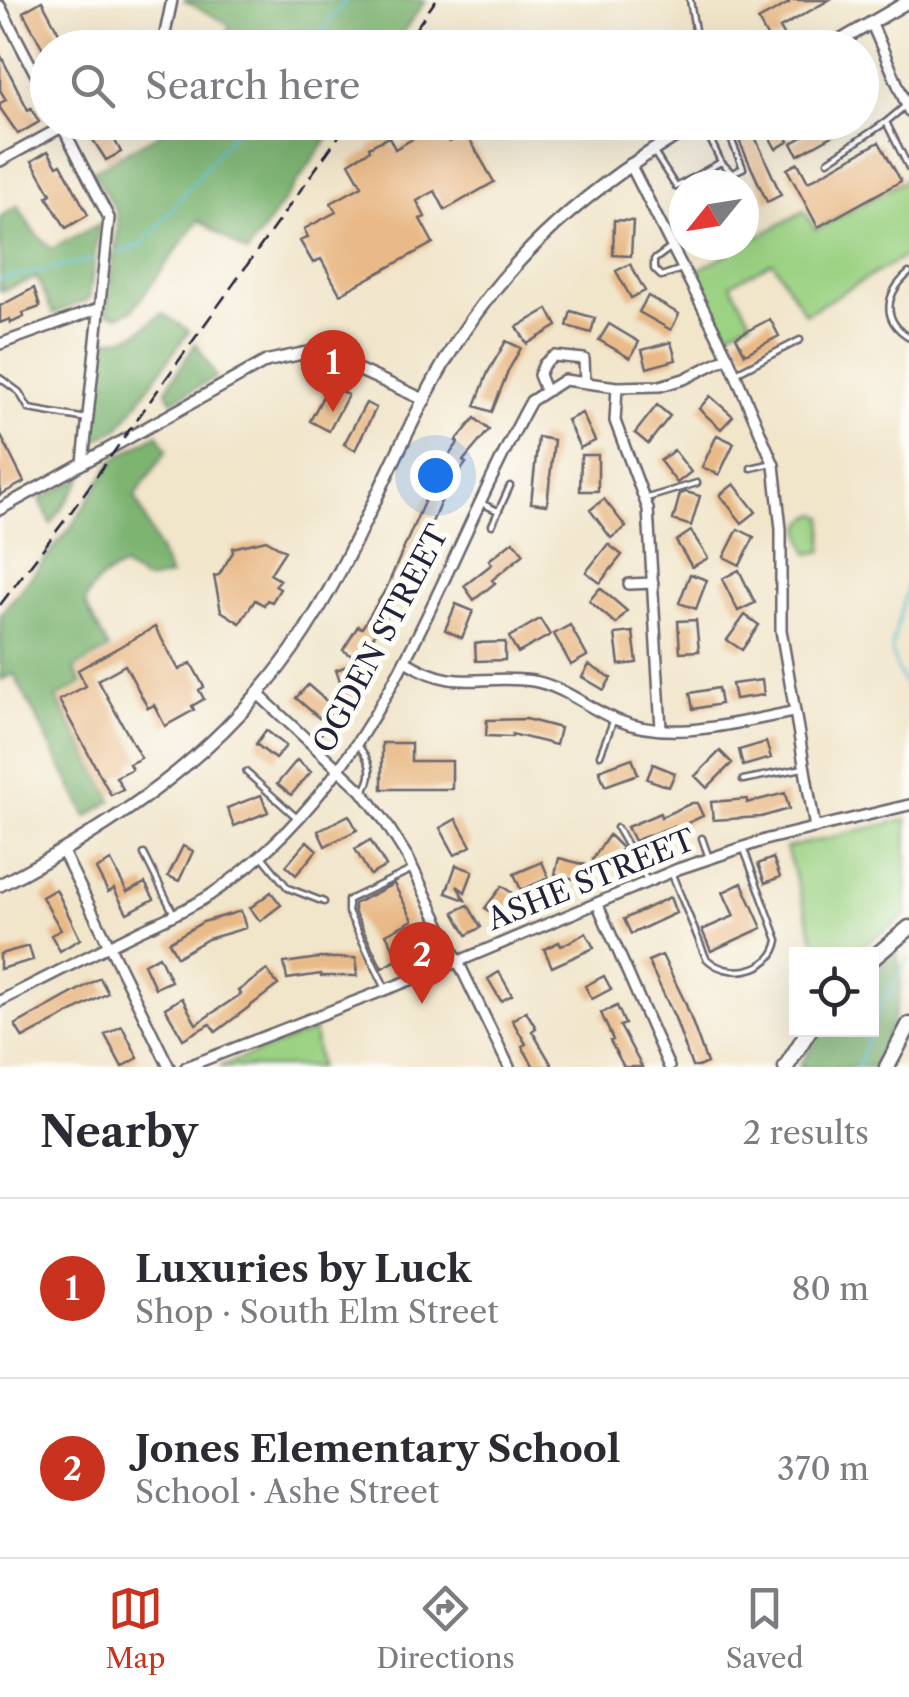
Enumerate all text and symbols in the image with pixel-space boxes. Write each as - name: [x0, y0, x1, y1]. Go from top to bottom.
- search box: [30, 30, 879, 140]
- icon: search: [65, 58, 120, 113]
- text: Search here: [145, 62, 360, 109]
- north arrow: [669, 170, 759, 260]
- pin: 1: [300, 330, 366, 412]
- your location: [410, 450, 461, 501]
- street label: OGDEN STREET: [305, 518, 456, 759]
- street label: ASHE STREET: [481, 821, 701, 938]
- pin: 2: [390, 922, 454, 1004]
- map controls: [789, 947, 879, 1037]
- button: locate: [789, 947, 879, 1037]
- text: Nearby: [40, 1106, 198, 1158]
- text: 2 results: [743, 1113, 869, 1152]
- text: Luxuries by Luck: [135, 1245, 471, 1292]
- text: 1: [65, 1269, 80, 1308]
- text: 80 m: [791, 1269, 869, 1308]
- text: Shop · South Elm Street: [135, 1292, 499, 1331]
- text: Jones Elementary School: [135, 1425, 620, 1472]
- text: 2: [63, 1449, 82, 1488]
- text: 370 m: [777, 1449, 869, 1488]
- text: School · Ashe Street: [135, 1472, 439, 1511]
- tab: Map: [105, 1581, 166, 1675]
- tab: Directions: [376, 1581, 515, 1675]
- tab: Saved: [726, 1581, 804, 1675]

